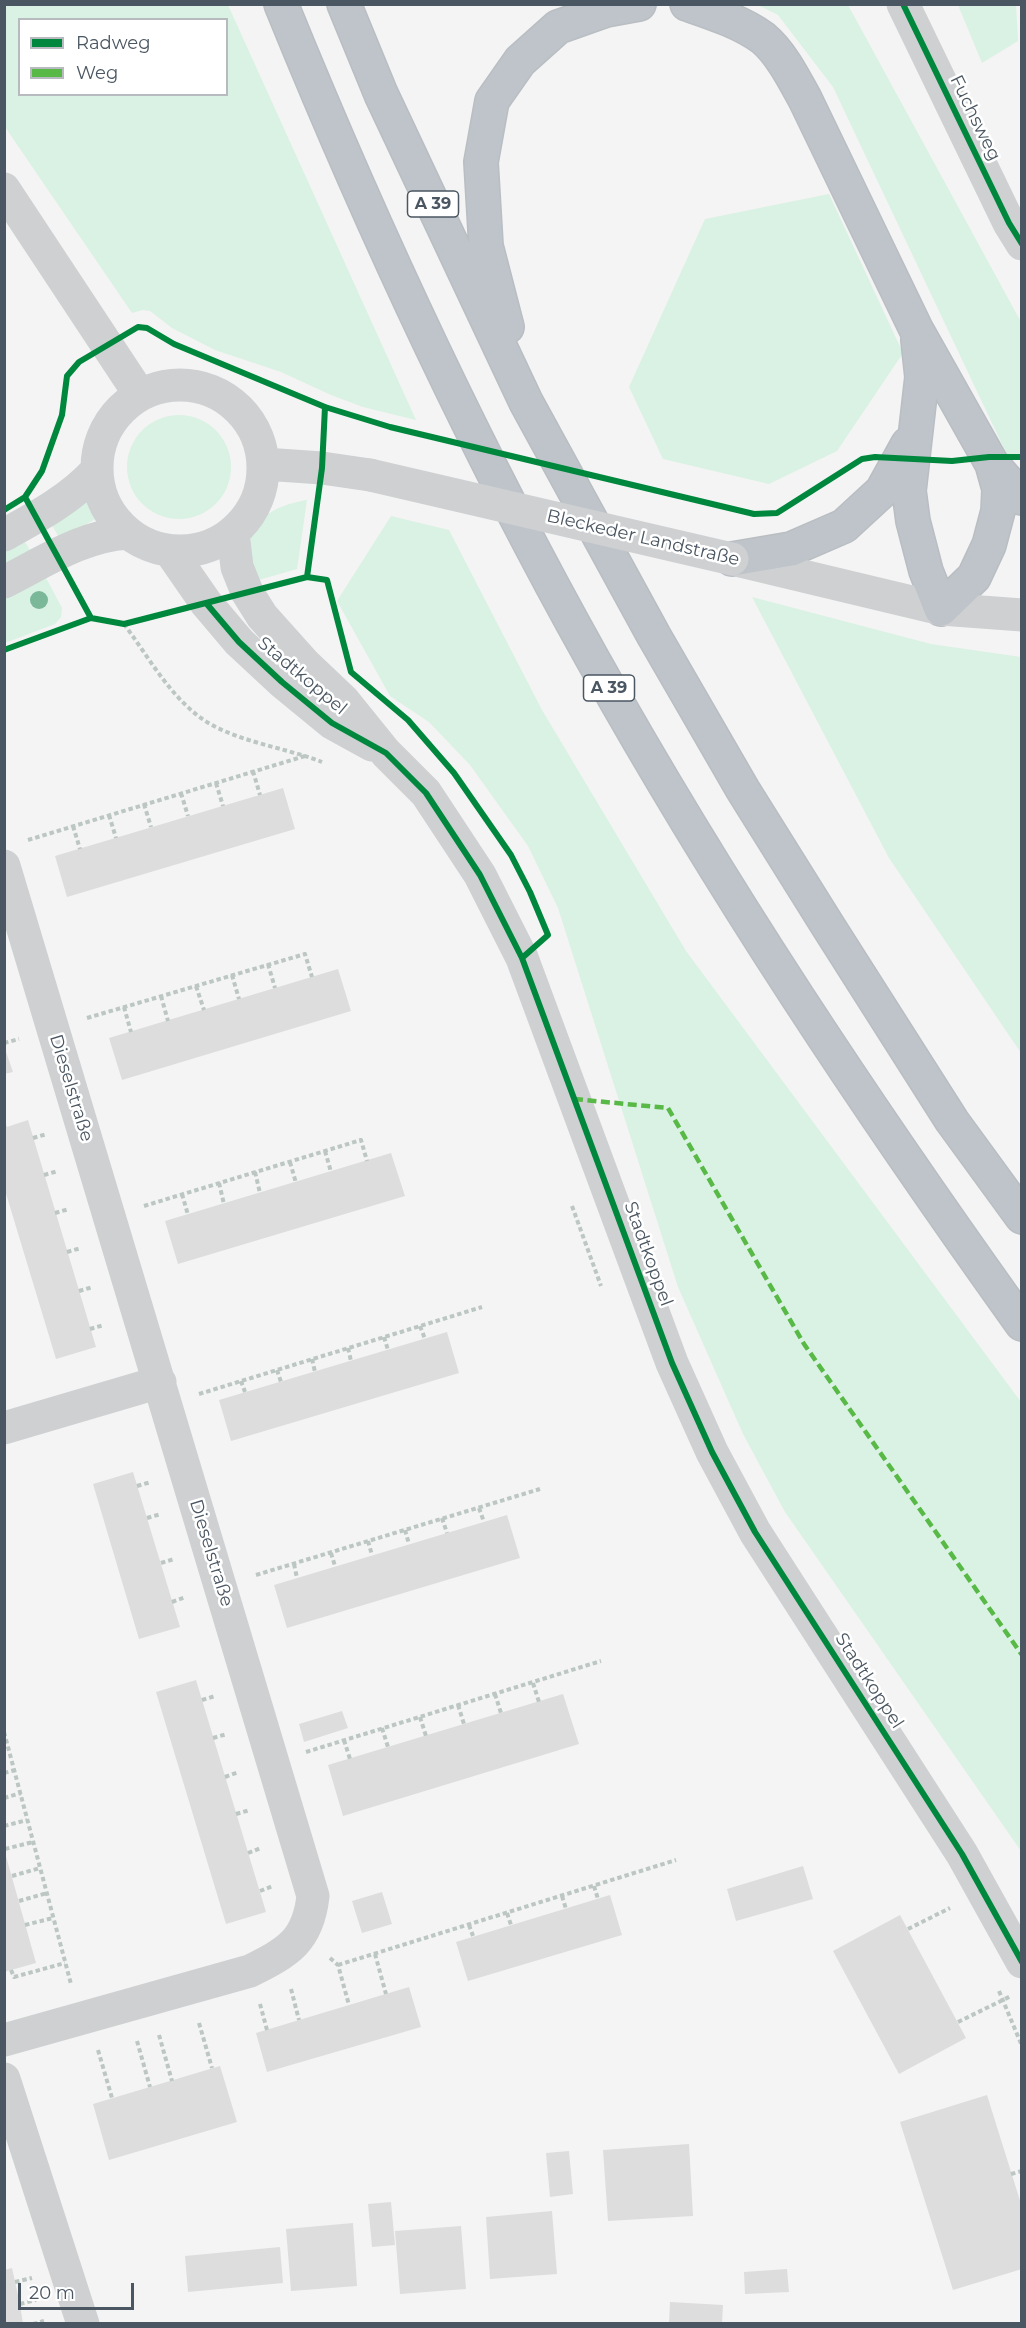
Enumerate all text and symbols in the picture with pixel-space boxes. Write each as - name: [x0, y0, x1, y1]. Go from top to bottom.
- legend: [18, 18, 228, 96]
- text: Radweg: [76, 32, 151, 54]
- text: Weg: [76, 62, 118, 84]
- street label: Fuchsweg: [945, 72, 1005, 164]
- road number: A 39: [408, 191, 458, 217]
- street label: Bleckeder Landstraße: [544, 505, 742, 571]
- street label: Stadtkoppel: [253, 632, 351, 720]
- road number: A 39: [584, 675, 634, 701]
- street label: Dieselstraße: [44, 1032, 98, 1144]
- street label: Stadtkoppel: [619, 1199, 677, 1309]
- street label: Dieselstraße: [184, 1497, 238, 1609]
- street label: Stadtkoppel: [830, 1629, 908, 1733]
- scale bar: [21, 2271, 136, 2309]
- text: 20 m: [29, 2282, 75, 2304]

